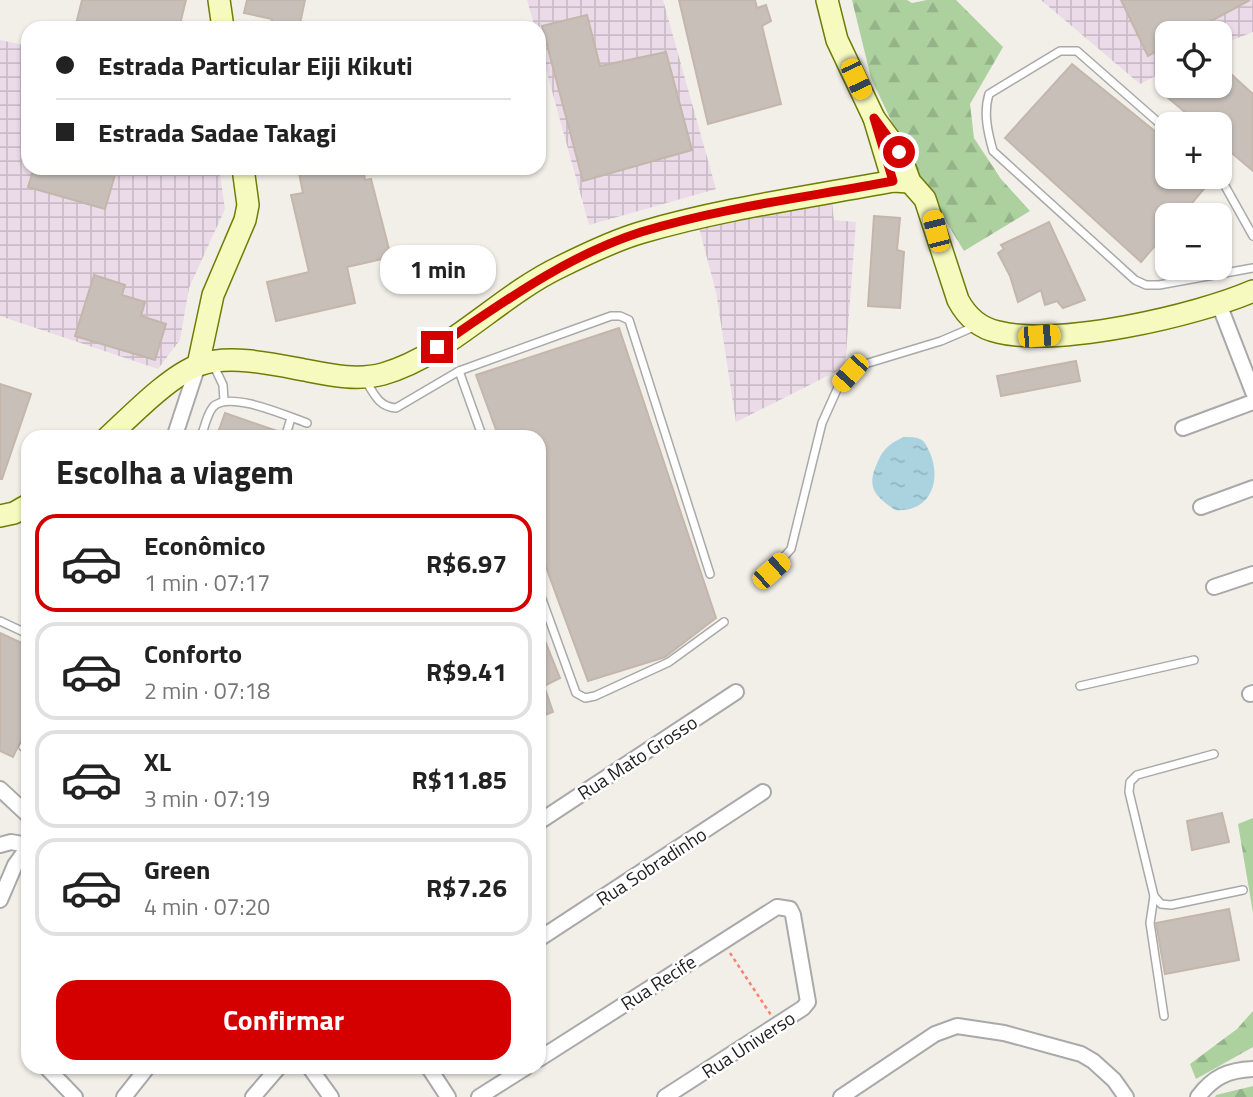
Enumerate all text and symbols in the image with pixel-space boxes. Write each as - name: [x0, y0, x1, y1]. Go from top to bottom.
- map controls: [1155, 21, 1232, 280]
- button: locate: [1155, 21, 1232, 98]
- text: Estrada Particular Eiji Kikuti: [98, 46, 413, 85]
- car: [838, 56, 875, 102]
- button: +: [1155, 112, 1232, 189]
- text: Estrada Sadae Takagi: [98, 113, 337, 152]
- route start: [883, 136, 915, 168]
- button: −: [1155, 203, 1232, 280]
- car: [921, 208, 952, 254]
- callout: 1 min: [379, 246, 495, 294]
- text: 1 min: [410, 252, 466, 287]
- car: [1018, 324, 1061, 348]
- route end: [421, 331, 453, 363]
- car: [829, 350, 872, 396]
- text: Escolha a viagem: [56, 448, 294, 496]
- text: Econômico: [144, 526, 266, 565]
- icon: car: [60, 532, 123, 595]
- text: R$6.97: [426, 544, 507, 583]
- car: [749, 549, 794, 593]
- text: 1 min · 07:17: [144, 565, 270, 600]
- text: Conforto: [144, 634, 242, 673]
- icon: car: [60, 640, 123, 703]
- text: R$9.41: [426, 652, 507, 691]
- text: 2 min · 07:18: [144, 673, 270, 708]
- street label: Rua Mato Grosso: [571, 707, 703, 807]
- text: XL: [144, 742, 171, 781]
- icon: car: [60, 748, 123, 811]
- text: R$11.85: [411, 760, 507, 799]
- text: 3 min · 07:19: [144, 781, 270, 816]
- street label: Rua Sobradinho: [590, 819, 712, 913]
- text: Green: [144, 850, 210, 889]
- icon: car: [60, 856, 123, 919]
- text: R$7.26: [426, 868, 507, 907]
- text: 4 min · 07:20: [144, 889, 270, 924]
- street label: Rua Recife: [615, 947, 701, 1017]
- button: Confirmar: [56, 980, 511, 1060]
- street label: Rua Universo: [696, 1003, 800, 1085]

